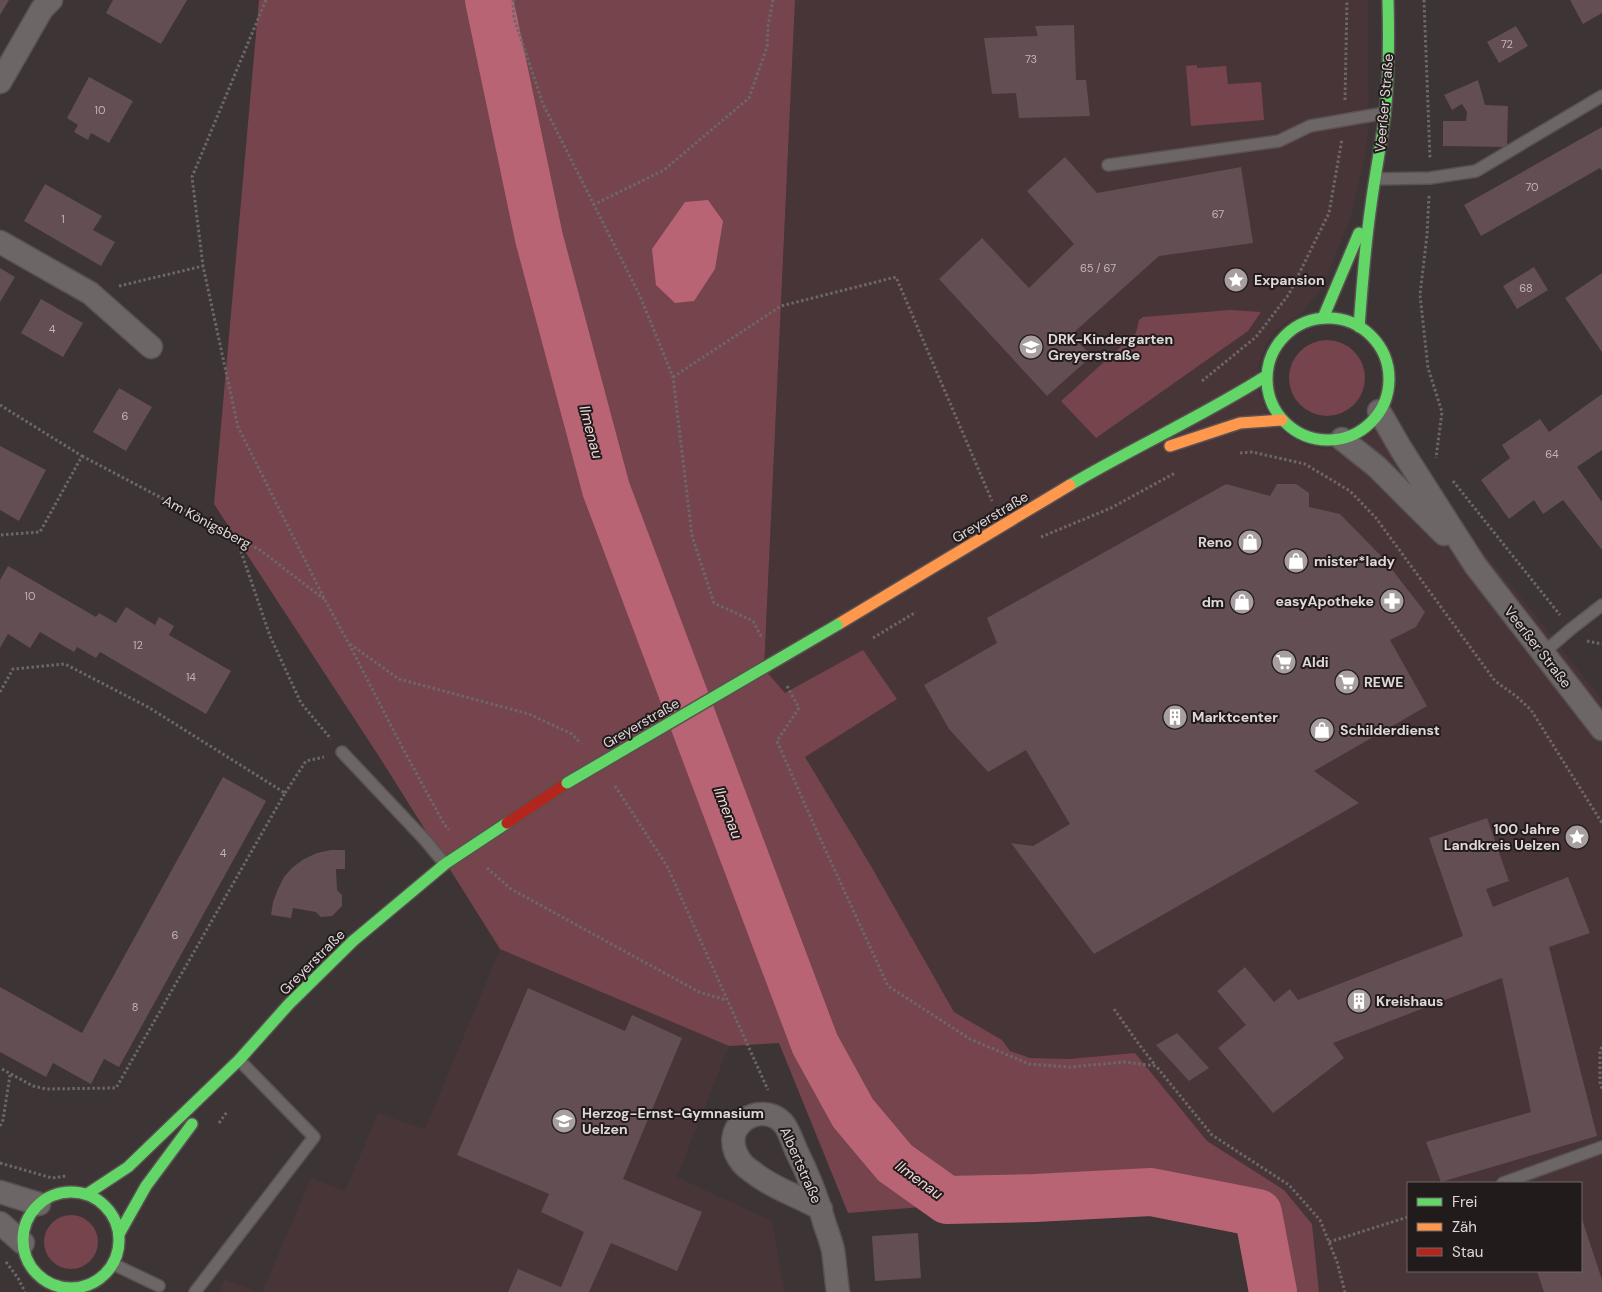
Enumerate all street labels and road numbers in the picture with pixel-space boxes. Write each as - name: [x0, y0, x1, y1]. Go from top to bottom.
- street label: Veerßer Straße: [1371, 53, 1397, 153]
- street label: Greyerstraße: [949, 487, 1031, 547]
- street label: Am Königsberg: [160, 491, 254, 553]
- street label: Veerßer Straße: [1500, 603, 1576, 692]
- street label: Greyerstraße: [599, 694, 683, 752]
- street label: Greyerstraße: [275, 925, 349, 999]
- street label: Albertstraße: [776, 1124, 826, 1206]

